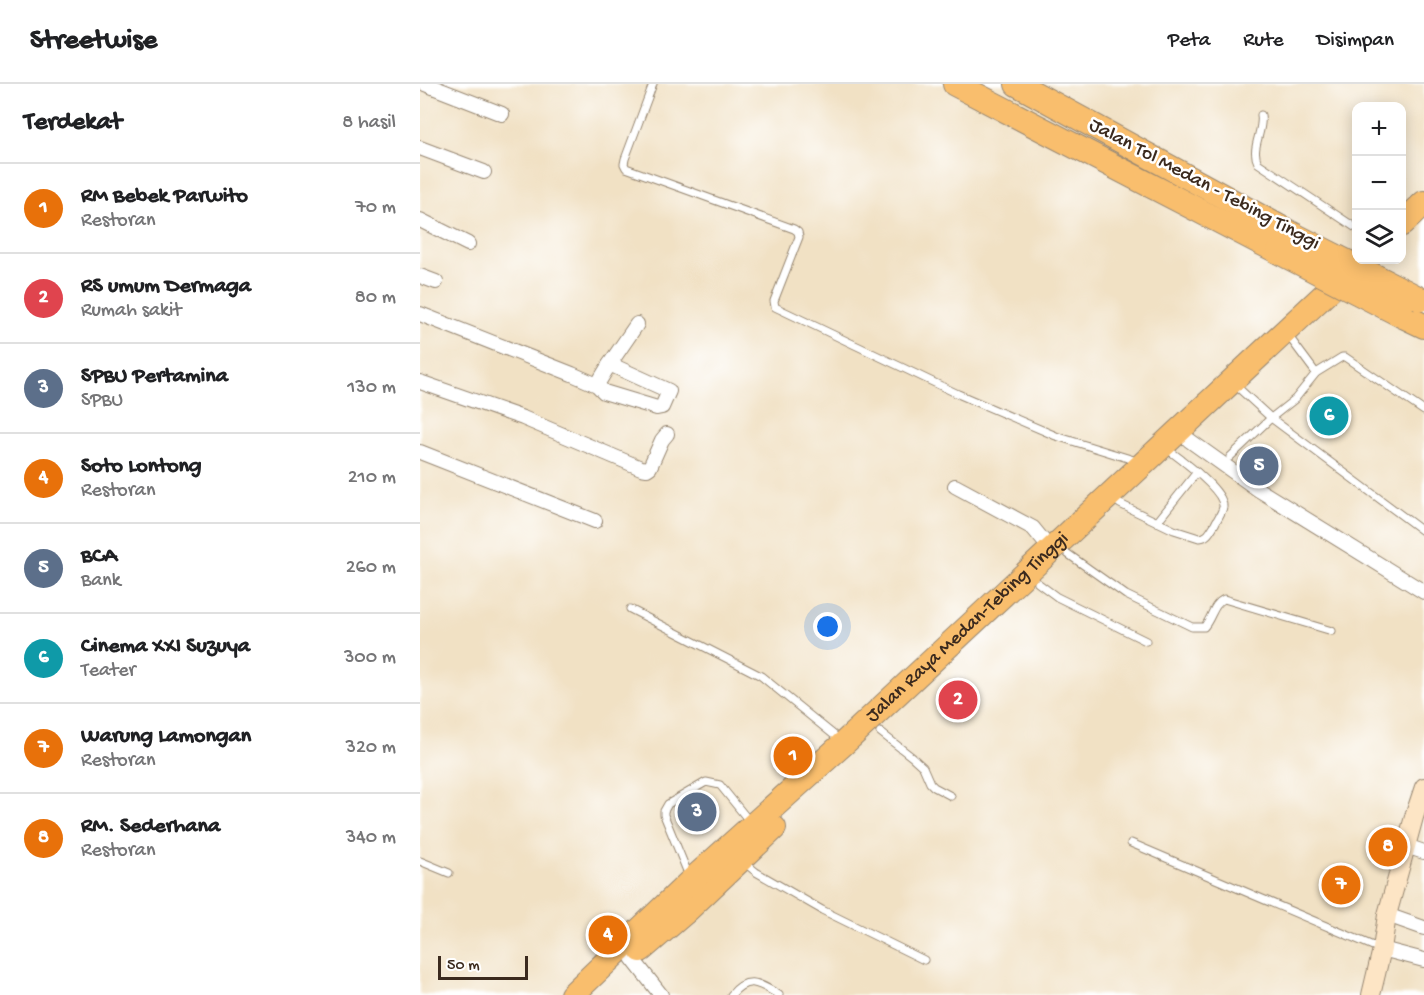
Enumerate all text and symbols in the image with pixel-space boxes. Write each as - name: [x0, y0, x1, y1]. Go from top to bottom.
- text: Streetwise: [30, 25, 157, 58]
- text: Peta: [1168, 29, 1210, 54]
- text: Rute: [1243, 29, 1284, 54]
- text: Disimpan: [1317, 29, 1394, 54]
- map controls: [1352, 102, 1406, 264]
- button: +: [1352, 102, 1406, 156]
- text: Terdekat: [24, 108, 122, 139]
- text: 8 hasil: [342, 112, 396, 135]
- street label: Jalan Tol Medan - Tebing Tinggi: [1085, 114, 1323, 256]
- button: −: [1352, 156, 1406, 210]
- text: RM Bebek Parwito: [81, 184, 248, 210]
- text: 1: [39, 197, 48, 220]
- text: 70 m: [355, 197, 396, 220]
- text: Restoran: [81, 210, 155, 233]
- button: layers: [1352, 210, 1406, 264]
- text: RS umum Dermaga: [81, 274, 251, 300]
- text: 2: [39, 287, 48, 310]
- text: 80 m: [355, 287, 396, 310]
- text: Rumah sakit: [81, 300, 182, 323]
- text: SPBU Pertamina: [81, 364, 228, 390]
- text: 3: [38, 377, 49, 400]
- text: 130 m: [347, 377, 396, 400]
- text: SPBU: [81, 390, 123, 413]
- pin: 6: [1310, 394, 1348, 438]
- pin: 5: [1240, 444, 1278, 488]
- text: Soto Lontong: [81, 454, 202, 480]
- text: 4: [39, 467, 48, 490]
- text: 210 m: [348, 467, 396, 490]
- text: Restoran: [81, 480, 155, 503]
- street label: Jalan Raya Medan-Tebing Tinggi: [862, 527, 1074, 728]
- text: BCA: [81, 544, 117, 570]
- text: 5: [38, 557, 49, 580]
- text: 260 m: [346, 557, 396, 580]
- text: Bank: [81, 570, 121, 593]
- your location: [813, 612, 842, 641]
- text: Cinema XXI Suzuya: [81, 634, 250, 660]
- text: 6: [38, 647, 49, 670]
- text: 300 m: [344, 647, 396, 670]
- text: Teater: [81, 660, 136, 683]
- pin: 2: [938, 678, 978, 722]
- text: Warung Lamongan: [81, 724, 251, 750]
- pin: 1: [774, 734, 812, 778]
- text: 7: [38, 737, 49, 760]
- text: 320 m: [346, 737, 396, 760]
- text: Restoran: [81, 750, 155, 773]
- pin: 3: [678, 790, 716, 834]
- text: RM. Sederhana: [81, 814, 220, 840]
- pin: 8: [1368, 824, 1408, 870]
- text: 8: [38, 827, 49, 850]
- text: 340 m: [346, 827, 396, 850]
- text: Restoran: [81, 840, 155, 863]
- pin: 7: [1322, 862, 1360, 908]
- pin: 4: [588, 912, 627, 958]
- scale bar: [438, 953, 528, 980]
- text: 50 m: [447, 957, 480, 976]

